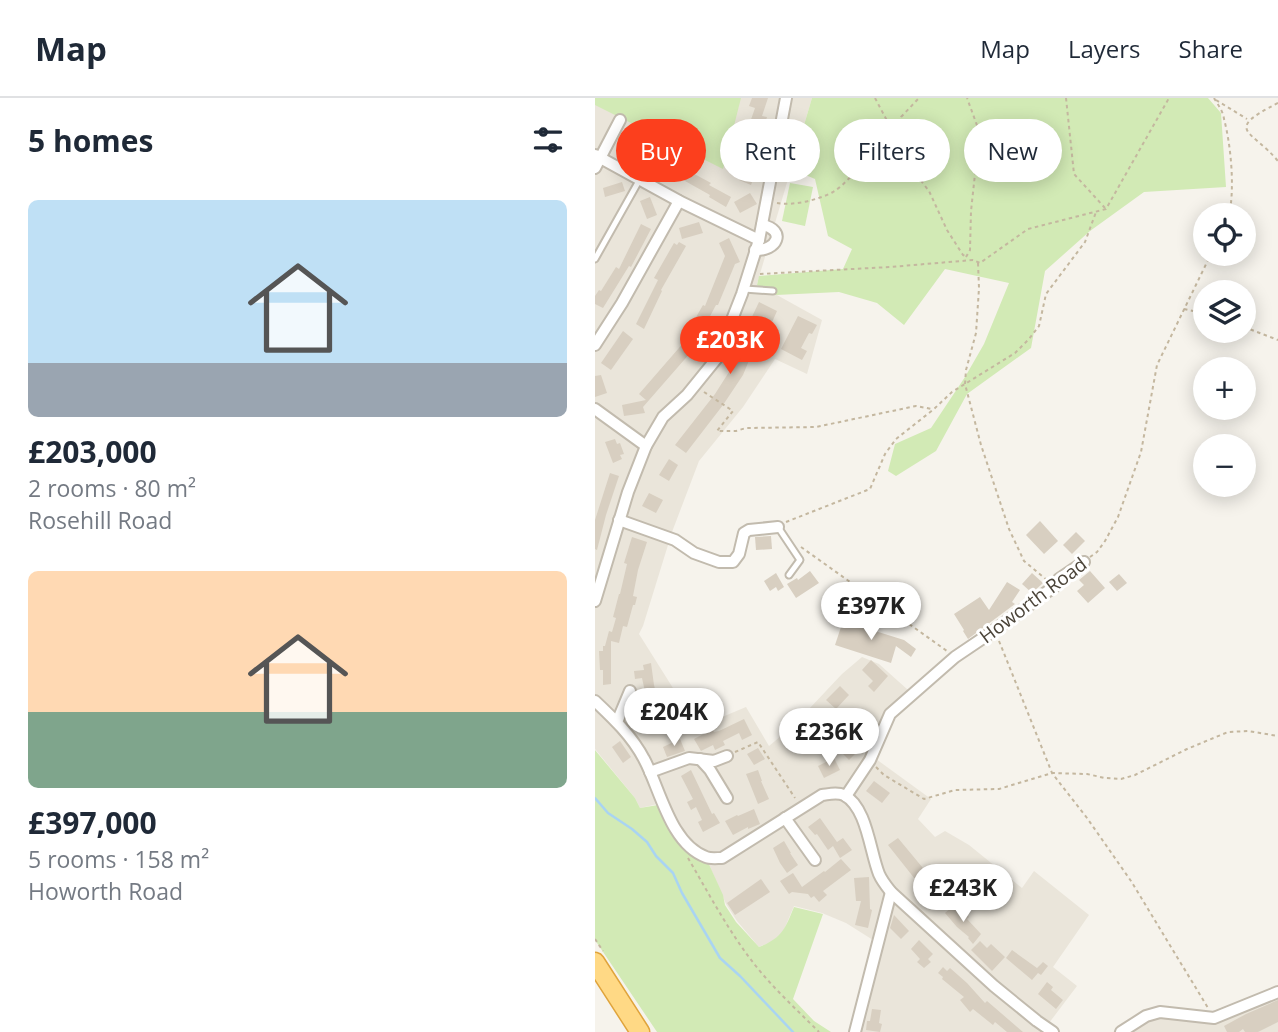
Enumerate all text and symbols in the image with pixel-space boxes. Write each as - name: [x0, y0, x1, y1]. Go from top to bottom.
- text: Map: [35, 26, 107, 71]
- text: Map: [980, 32, 1030, 65]
- text: Layers: [1068, 32, 1141, 65]
- text: Share: [1179, 32, 1243, 65]
- chip: Buy: [616, 119, 706, 182]
- chip: Rent: [720, 119, 820, 182]
- chip: Filters: [834, 119, 950, 182]
- chip: New: [964, 119, 1062, 182]
- text: 5 homes: [28, 120, 153, 161]
- icon: filters: [529, 121, 567, 159]
- map controls: [1193, 203, 1256, 497]
- button: locate: [1193, 203, 1256, 266]
- icon: home: [235, 245, 361, 371]
- button: layers: [1193, 280, 1256, 343]
- pin: £203K: [681, 316, 779, 376]
- text: £203K: [696, 323, 764, 355]
- button: +: [1193, 357, 1256, 420]
- text: £203,000: [28, 431, 157, 472]
- button: −: [1193, 434, 1256, 497]
- text: 2 rooms · 80 m²: [28, 472, 196, 504]
- text: Rosehill Road: [28, 504, 172, 536]
- street label: Howorth Road: [974, 551, 1092, 649]
- pin: £397K: [822, 582, 920, 642]
- text: £397K: [837, 589, 905, 621]
- icon: home: [235, 616, 361, 742]
- pin: £204K: [625, 688, 723, 748]
- text: £204K: [640, 695, 708, 727]
- pin: £236K: [780, 708, 878, 768]
- text: £236K: [795, 715, 863, 747]
- text: £397,000: [28, 802, 157, 843]
- text: 5 rooms · 158 m²: [28, 843, 209, 875]
- pin: £243K: [914, 864, 1012, 924]
- text: £243K: [929, 871, 997, 903]
- text: Howorth Road: [28, 875, 183, 907]

